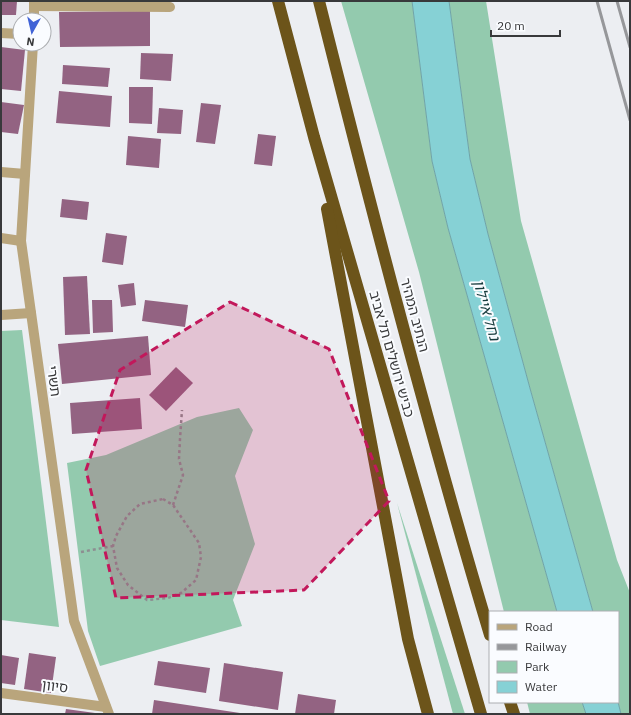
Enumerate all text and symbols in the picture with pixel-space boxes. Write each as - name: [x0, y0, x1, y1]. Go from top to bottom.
- north arrow: [12, 12, 52, 52]
- scale bar: [491, 12, 560, 38]
- text: 20 m: [497, 18, 525, 33]
- text: N: [26, 34, 36, 49]
- street label: הנתיב המהיר: [396, 276, 434, 354]
- water label: נחל איילון: [469, 277, 505, 344]
- street label: כביש ירושלים תל אביב: [365, 289, 419, 419]
- street label: תשרי: [43, 364, 65, 398]
- legend: [489, 611, 619, 703]
- text: Road: [525, 619, 553, 634]
- text: Railway: [525, 639, 567, 654]
- text: Park: [525, 659, 550, 674]
- street label: סיוון: [41, 675, 69, 697]
- text: Water: [525, 679, 558, 694]

